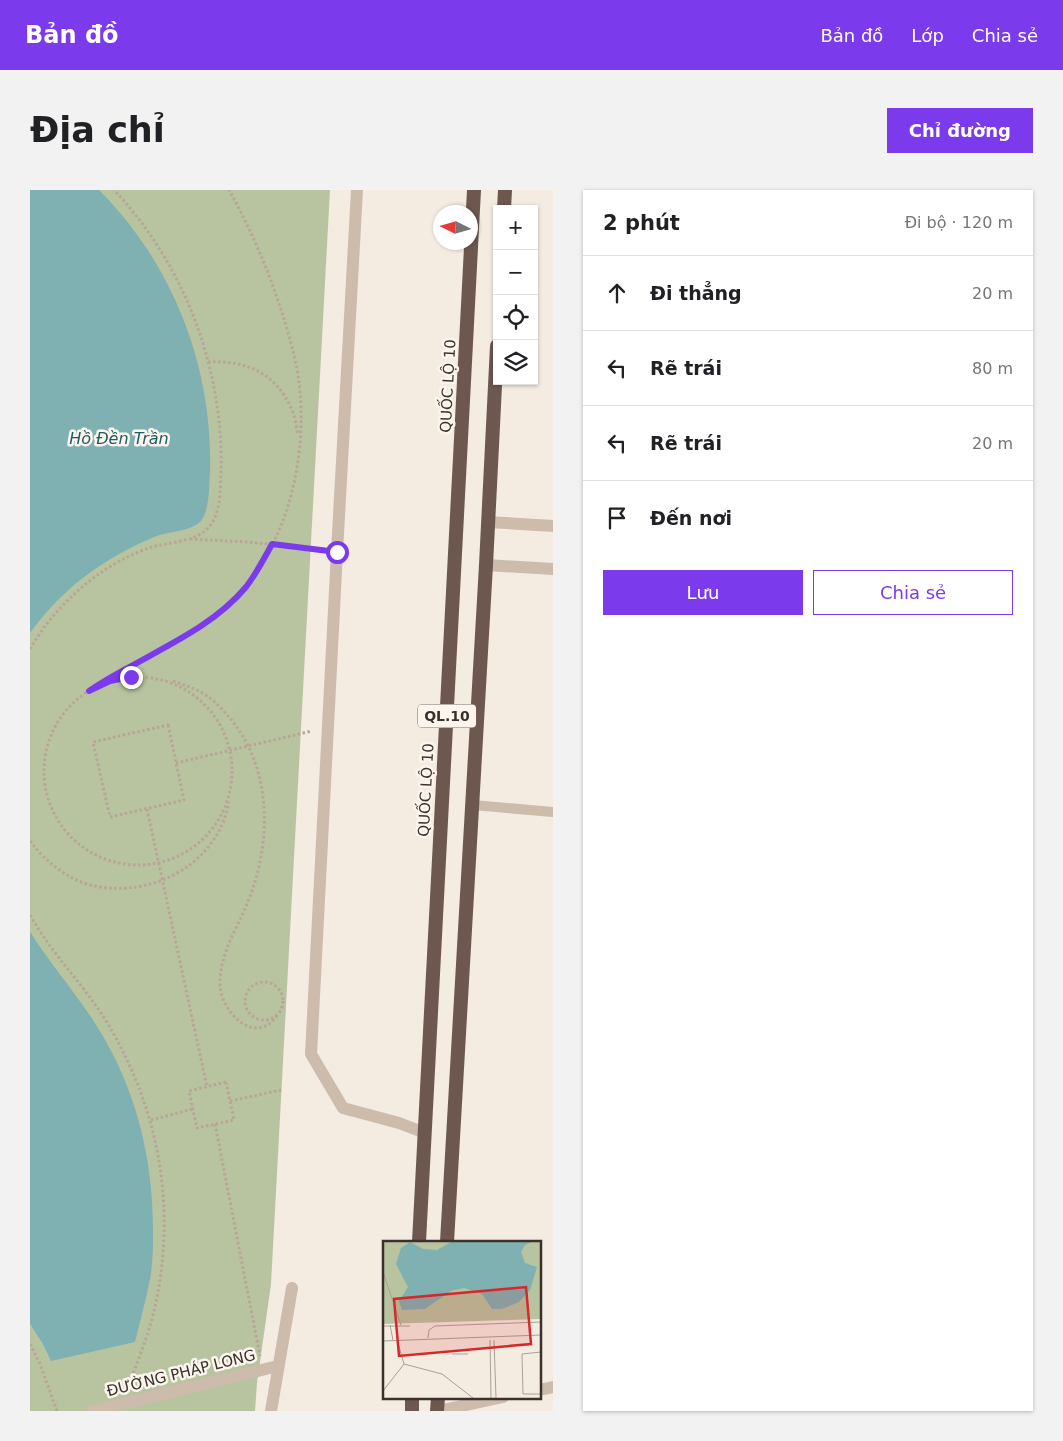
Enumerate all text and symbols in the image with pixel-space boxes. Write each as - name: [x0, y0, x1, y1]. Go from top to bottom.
- text: Bản đồ: [25, 21, 119, 49]
- text: Bản đồ: [820, 25, 883, 46]
- text: Lớp: [911, 25, 944, 46]
- text: Chia sẻ: [972, 25, 1038, 46]
- button: Chỉ đường: [887, 108, 1033, 153]
- text: Địa chỉ: [30, 110, 165, 150]
- north arrow: [433, 205, 478, 250]
- map controls: [493, 205, 538, 385]
- button: +: [493, 205, 538, 250]
- text: 2 phút: [603, 211, 680, 235]
- text: Đi bộ · 120 m: [905, 213, 1013, 232]
- button: −: [493, 250, 538, 295]
- icon: ahead: [603, 279, 631, 307]
- text: Đi thẳng: [650, 282, 742, 304]
- text: 20 m: [972, 284, 1013, 303]
- button: locate: [493, 295, 538, 340]
- street label: QUỐC LỘ 10: [434, 339, 459, 433]
- button: layers: [493, 340, 538, 385]
- icon: left: [603, 354, 631, 382]
- text: Rẽ trái: [650, 357, 722, 379]
- text: 80 m: [972, 359, 1013, 378]
- water label: Hồ Đền Trần: [69, 429, 169, 448]
- icon: left: [603, 429, 631, 457]
- text: Rẽ trái: [650, 432, 722, 454]
- text: 20 m: [972, 434, 1013, 453]
- icon: arrive: [603, 504, 631, 532]
- text: Đến nơi: [650, 507, 732, 529]
- route start: [326, 541, 349, 564]
- button: Lưu: [603, 570, 803, 615]
- button: Chia sẻ: [813, 570, 1013, 615]
- route end: [120, 666, 143, 689]
- road number: QL.10: [418, 704, 476, 728]
- street label: QUỐC LỘ 10: [412, 743, 437, 837]
- inset map: [383, 1241, 540, 1398]
- street label: ĐƯỜNG PHÁP LONG: [105, 1345, 257, 1400]

